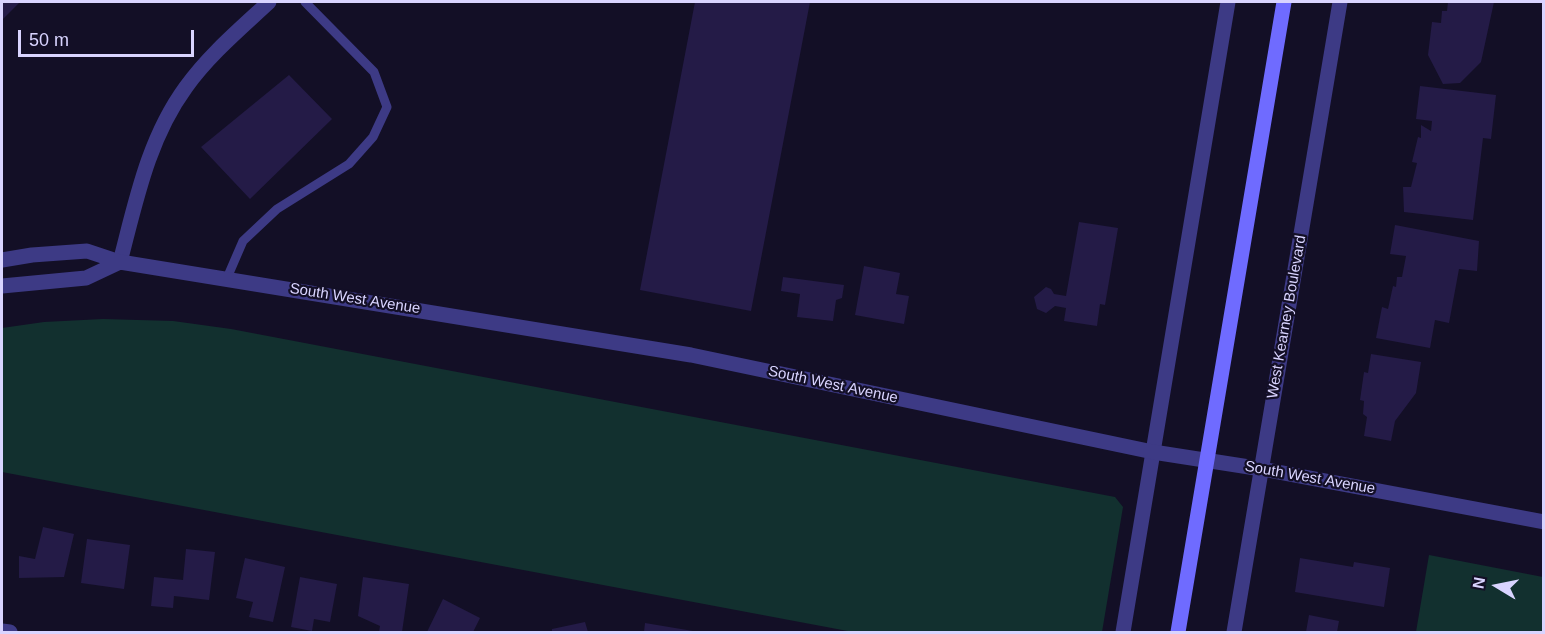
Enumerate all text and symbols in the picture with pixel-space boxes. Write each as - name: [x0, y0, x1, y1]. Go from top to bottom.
- scale bar: [21, 18, 196, 56]
- text: 50 m: [29, 30, 69, 50]
- street label: West Kearney Boulevard: [1264, 234, 1310, 400]
- street label: South West Avenue: [288, 280, 422, 318]
- street label: South West Avenue: [767, 362, 899, 408]
- street label: South West Avenue: [1243, 458, 1377, 498]
- north arrow: [1467, 556, 1527, 616]
- text: N: [1469, 576, 1488, 590]

